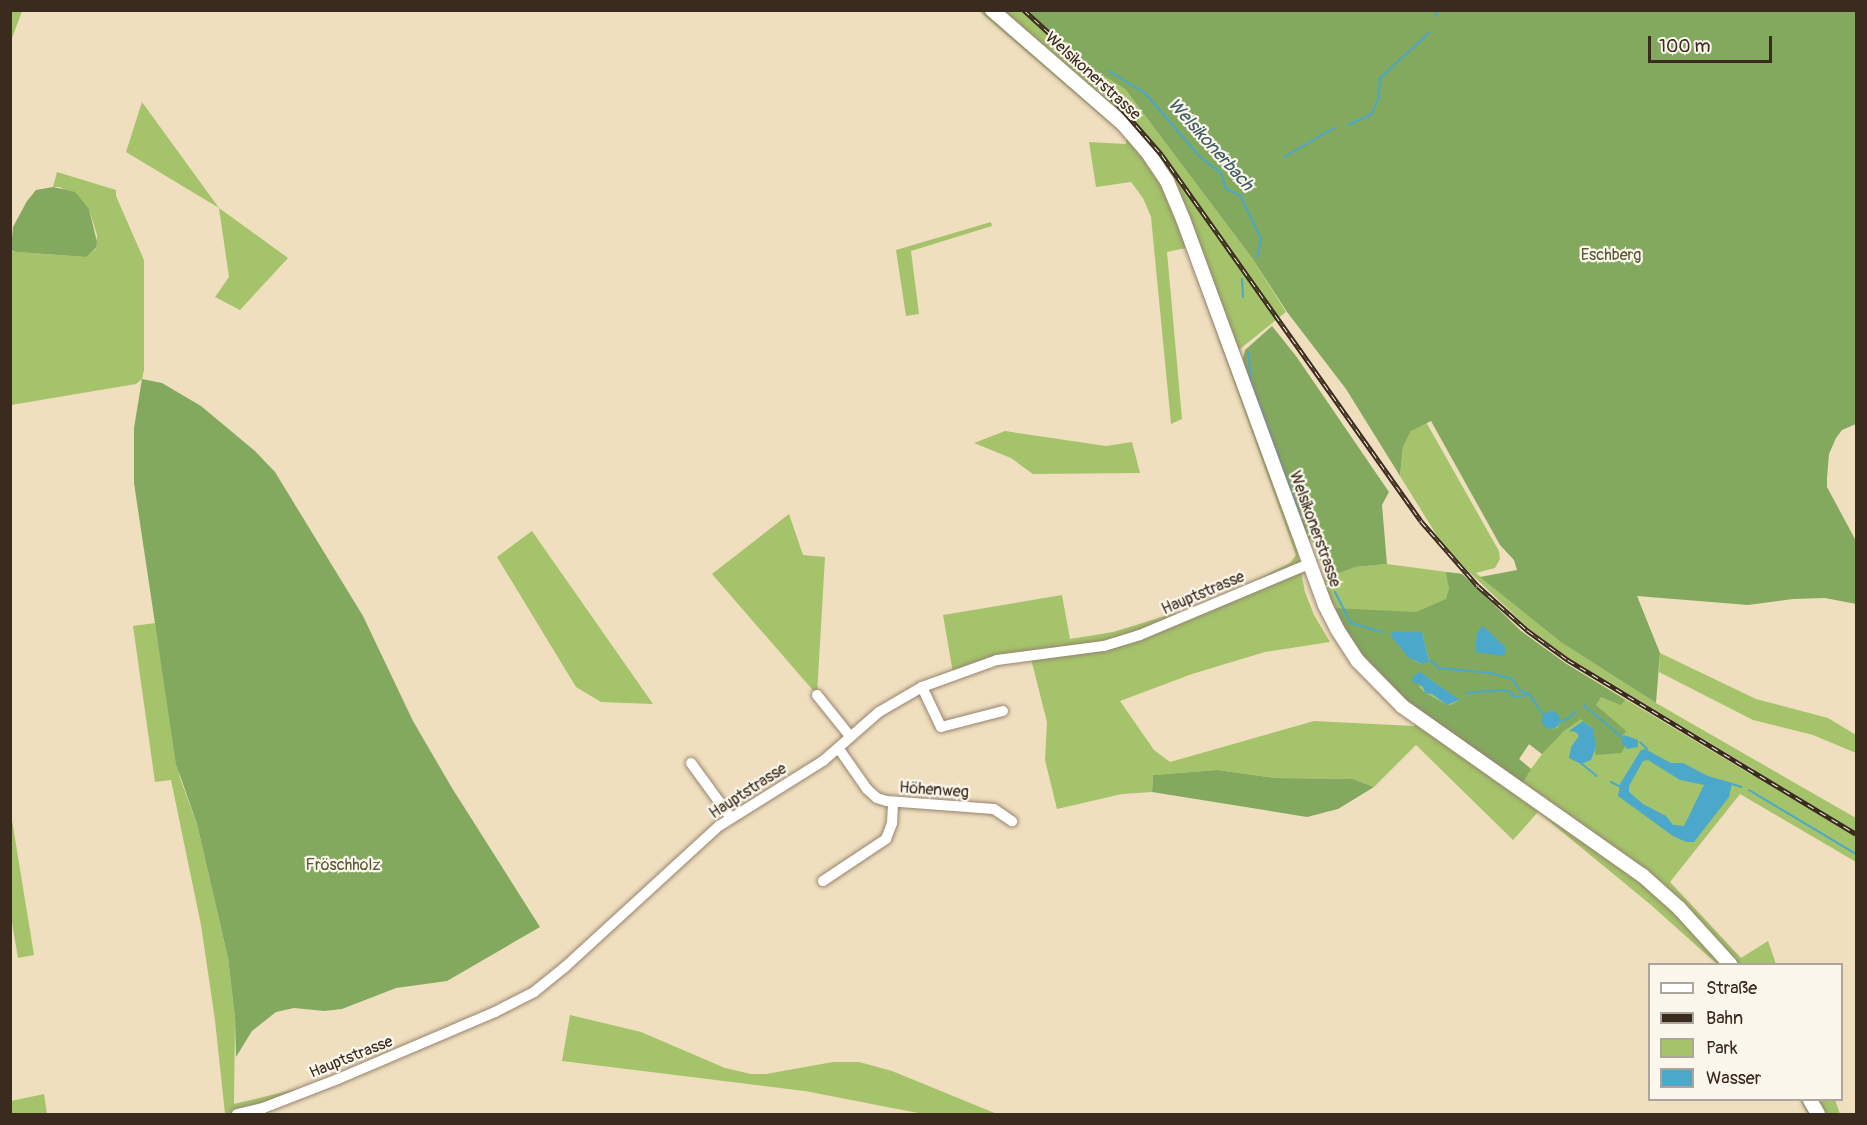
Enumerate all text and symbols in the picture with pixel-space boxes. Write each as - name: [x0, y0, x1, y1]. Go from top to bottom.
- scale bar: [1651, 24, 1776, 62]
- street label: Welsikonerstrasse: [1041, 28, 1145, 124]
- text: 100 m: [1659, 35, 1711, 58]
- water label: Welsikonerbach: [1163, 94, 1257, 196]
- park label: Eschberg: [1581, 245, 1641, 265]
- street label: Welsikonerstrasse: [1285, 468, 1345, 590]
- street label: Hauptstrasse: [1159, 567, 1247, 619]
- street label: Hauptstrasse: [706, 759, 790, 823]
- street label: Höhenweg: [899, 778, 969, 802]
- park label: Fröschholz: [305, 855, 381, 875]
- legend: [1648, 963, 1843, 1101]
- text: Straße: [1706, 977, 1757, 1000]
- text: Bahn: [1706, 1007, 1743, 1030]
- street label: Hauptstrasse: [306, 1032, 396, 1082]
- text: Park: [1706, 1037, 1738, 1060]
- text: Wasser: [1706, 1067, 1761, 1090]

